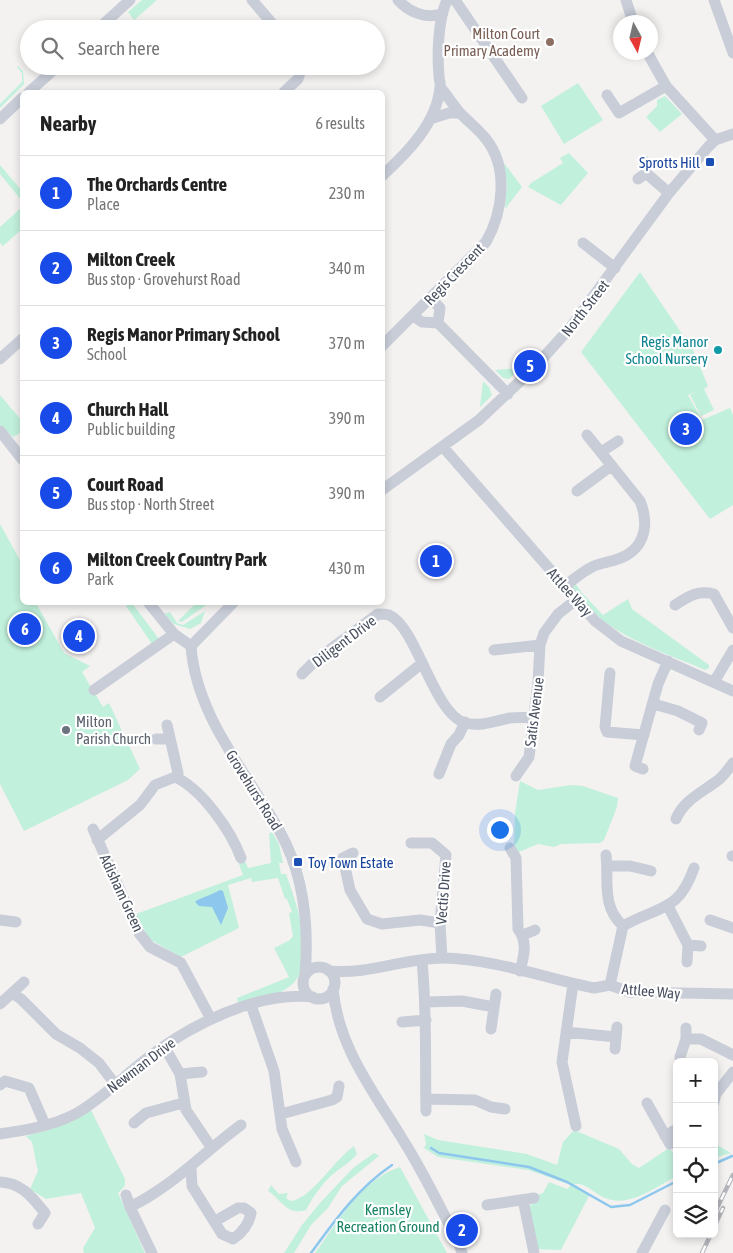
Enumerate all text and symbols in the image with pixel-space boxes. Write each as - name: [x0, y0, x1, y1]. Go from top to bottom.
- north arrow: [613, 15, 658, 60]
- search box: [20, 20, 385, 75]
- place label: Milton Court Primary Academy: [444, 25, 540, 59]
- icon: search: [38, 34, 66, 62]
- marker: Milton Court Primary Academy: [544, 36, 556, 48]
- text: Search here: [78, 37, 160, 59]
- text: Nearby: [40, 111, 96, 135]
- text: 6 results: [315, 114, 365, 132]
- place label: Sprotts Hill: [639, 154, 700, 171]
- marker: Sprotts Hill: [704, 156, 716, 168]
- text: The Orchards Centre: [87, 173, 227, 195]
- text: 1: [52, 184, 60, 202]
- text: 230 m: [329, 184, 365, 202]
- text: Place: [87, 195, 120, 213]
- street label: Regis Crescent: [421, 240, 487, 308]
- text: Milton Creek: [87, 248, 175, 270]
- text: 2: [52, 259, 60, 277]
- text: 340 m: [329, 259, 365, 277]
- text: Bus stop · Grovehurst Road: [87, 270, 241, 288]
- street label: North Street: [558, 276, 612, 340]
- text: Regis Manor Primary School: [87, 323, 280, 345]
- place label: Regis Manor School Nursery: [626, 333, 709, 367]
- text: 3: [52, 334, 60, 352]
- text: 370 m: [329, 334, 365, 352]
- marker: Regis Manor School Nursery: [712, 344, 724, 356]
- text: School: [87, 345, 127, 363]
- pin: 5: [514, 347, 546, 385]
- text: Church Hall: [87, 398, 168, 420]
- text: 4: [52, 409, 60, 427]
- text: 390 m: [329, 409, 365, 427]
- pin: 3: [670, 410, 702, 448]
- text: Public building: [87, 420, 175, 438]
- text: Court Road: [87, 473, 163, 495]
- text: 5: [52, 484, 60, 502]
- text: 390 m: [329, 484, 365, 502]
- text: Bus stop · North Street: [87, 495, 214, 513]
- pin: 1: [420, 542, 452, 580]
- text: Milton Creek Country Park: [87, 548, 267, 570]
- text: 6: [52, 559, 60, 577]
- text: 430 m: [329, 559, 365, 577]
- street label: Attlee Way: [544, 564, 596, 620]
- text: Park: [87, 570, 114, 588]
- pin: 6: [9, 610, 41, 648]
- street label: Diligent Drive: [309, 612, 379, 670]
- pin: 4: [63, 617, 95, 655]
- street label: Satis Avenue: [521, 676, 547, 748]
- place label: Milton Parish Church: [76, 713, 151, 747]
- marker: Milton Parish Church: [60, 724, 72, 736]
- street label: Grovehurst Road: [223, 747, 285, 833]
- your location: [487, 817, 513, 843]
- street label: Adisham Green: [97, 852, 147, 934]
- place label: Toy Town Estate: [308, 854, 394, 871]
- marker: Toy Town Estate: [292, 856, 304, 868]
- street label: Vectis Drive: [432, 861, 454, 925]
- street label: Attlee Way: [621, 980, 681, 1002]
- street label: Newman Drive: [104, 1034, 178, 1096]
- map controls: [673, 1058, 718, 1238]
- button: +: [673, 1058, 718, 1103]
- button: −: [673, 1103, 718, 1148]
- button: locate: [673, 1148, 718, 1193]
- button: layers: [673, 1193, 718, 1238]
- park label: Kemsley Recreation Ground: [336, 1201, 440, 1235]
- pin: 2: [446, 1211, 478, 1249]

